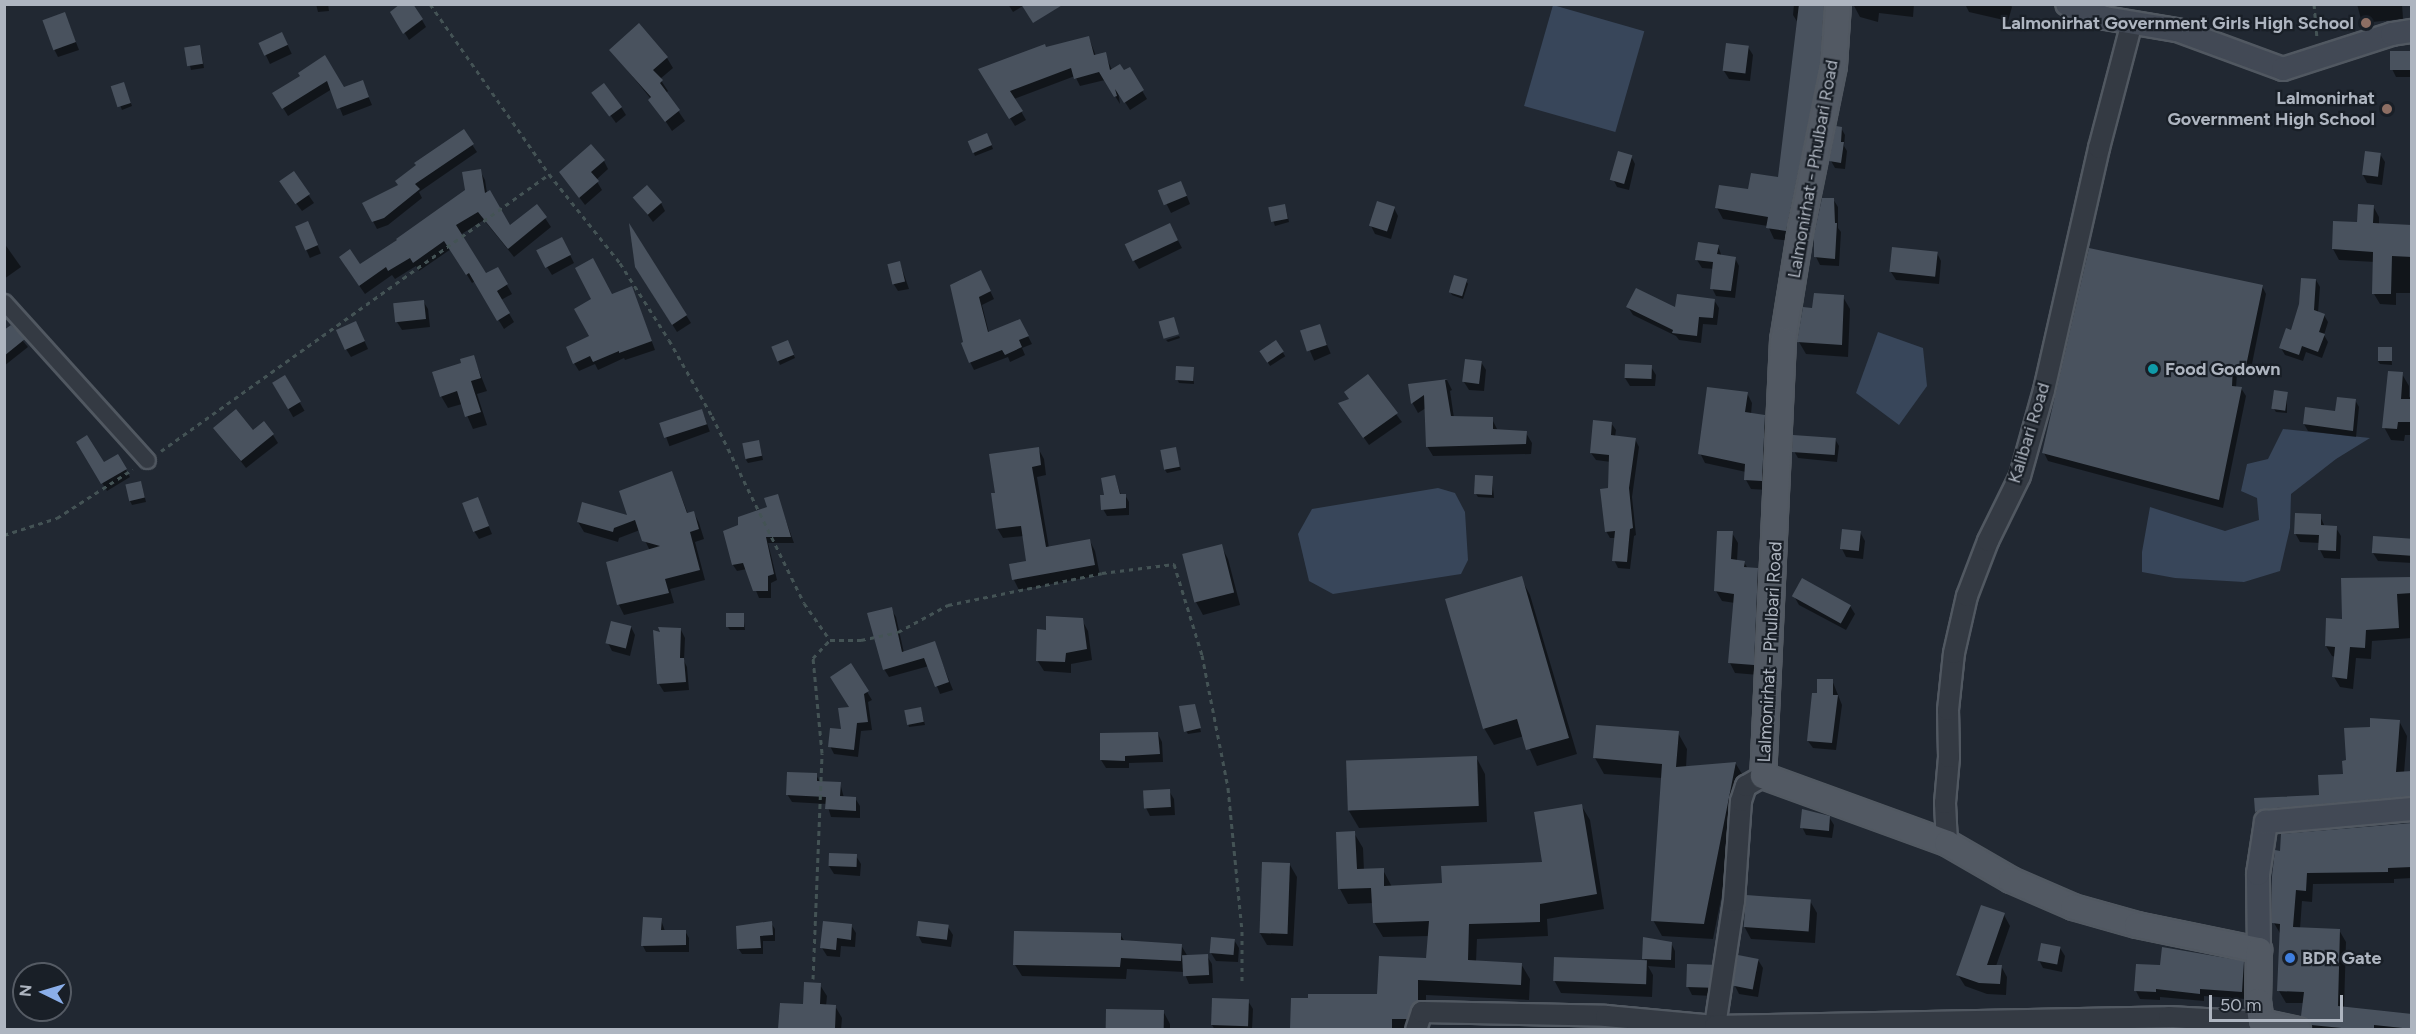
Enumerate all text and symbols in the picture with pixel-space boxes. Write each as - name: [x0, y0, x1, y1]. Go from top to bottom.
- place label: Lalmonirhat Government Girls High School: [2001, 12, 2354, 34]
- marker: Lalmonirhat Government Girls High School: [2359, 16, 2373, 30]
- street label: Lalmonirhat - Phulbari Road: [1783, 58, 1843, 280]
- place label: Lalmonirhat Government High School: [2167, 88, 2375, 130]
- marker: Lalmonirhat Government High School: [2380, 102, 2394, 116]
- place label: Food Godown: [2165, 358, 2281, 380]
- marker: Food Godown: [2146, 362, 2160, 376]
- street label: Kalibari Road: [2003, 380, 2055, 486]
- street label: Lalmonirhat - Phulbari Road: [1753, 541, 1787, 763]
- place label: BDR Gate: [2302, 947, 2382, 969]
- marker: BDR Gate: [2283, 951, 2297, 965]
- north arrow: [12, 962, 72, 1022]
- scale bar: [2212, 983, 2346, 1021]
- text: N: [16, 984, 36, 998]
- text: 50 m: [2220, 994, 2262, 1016]

